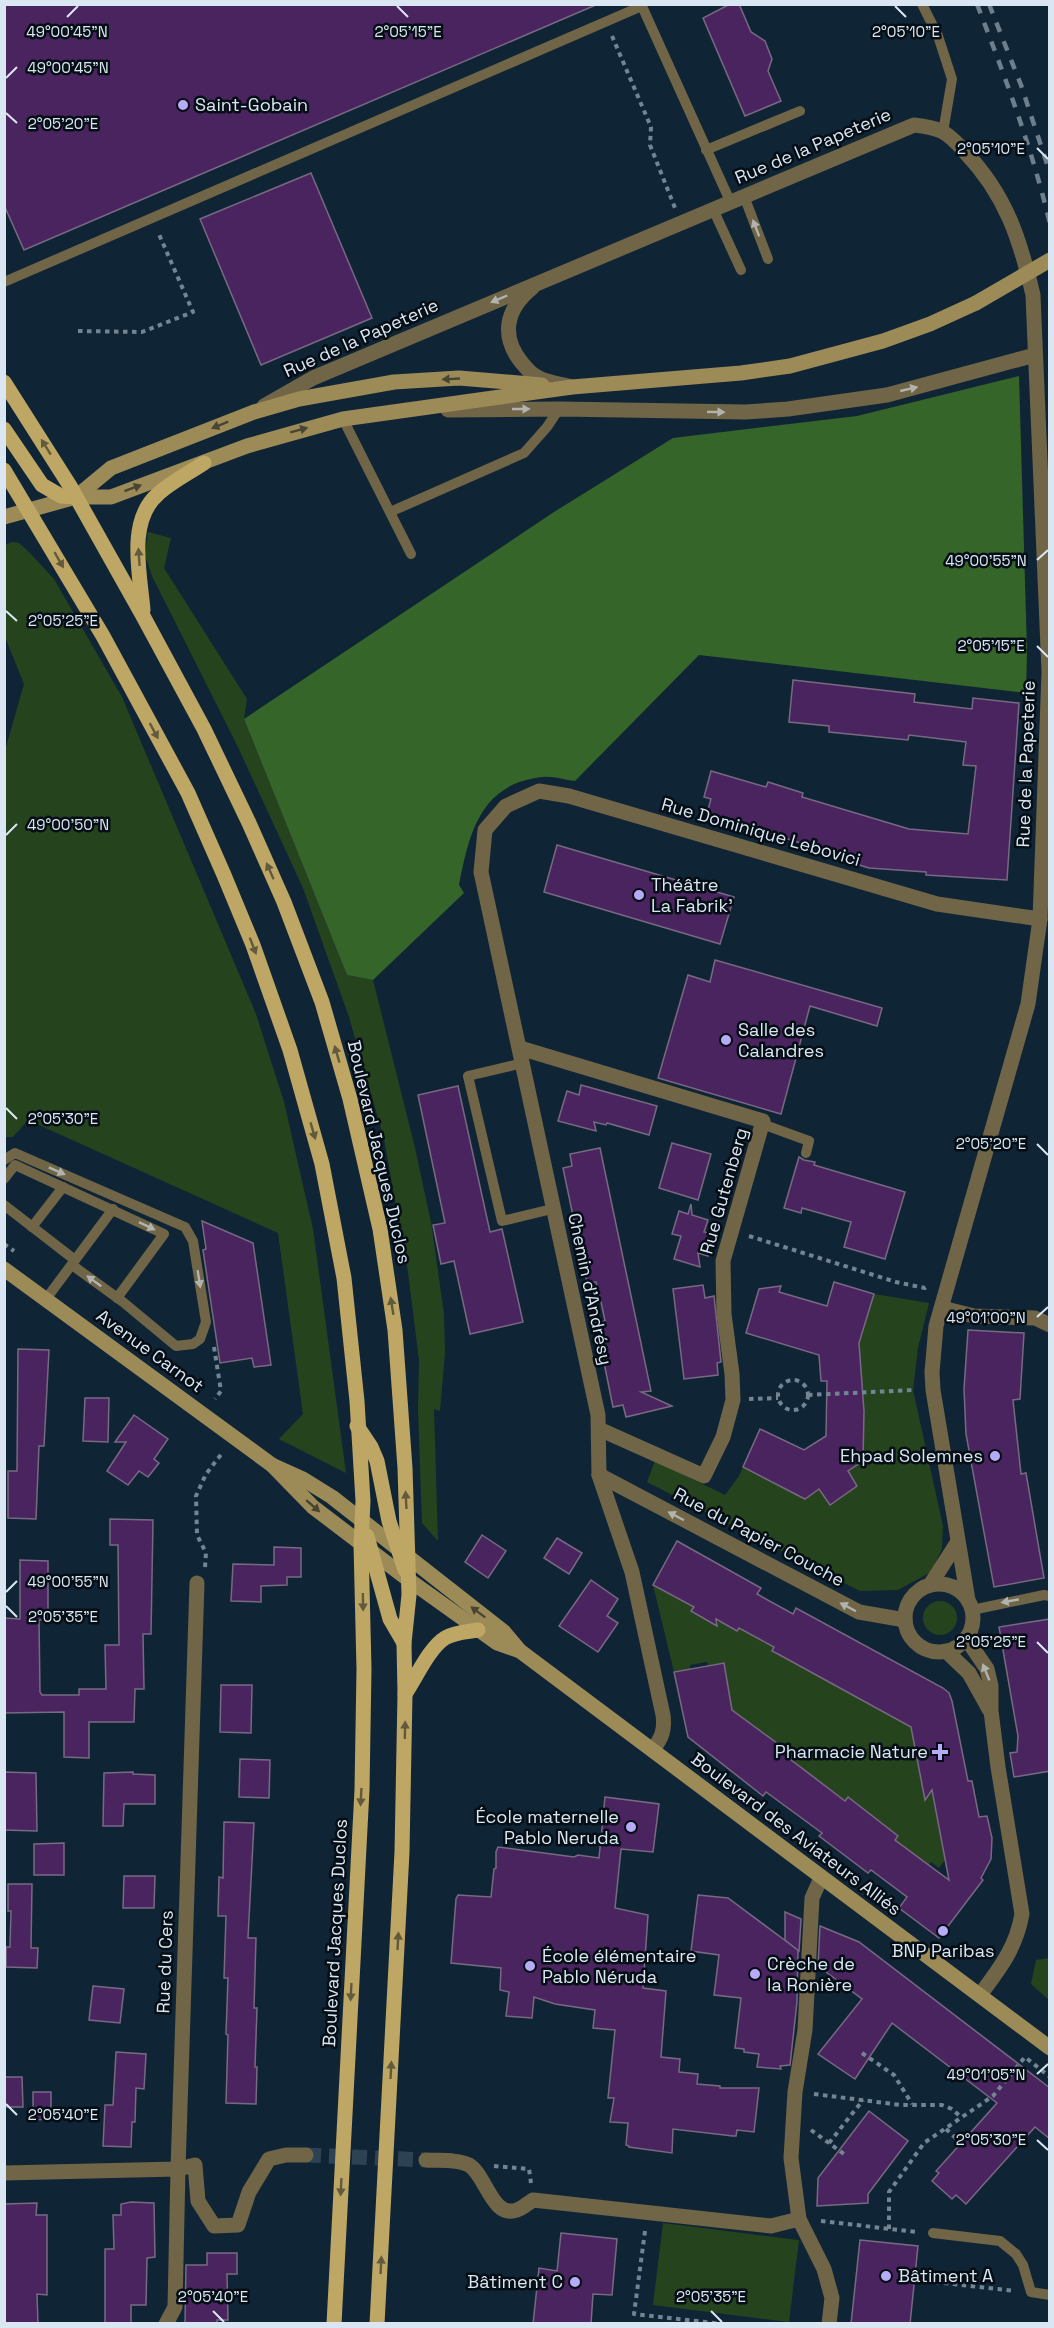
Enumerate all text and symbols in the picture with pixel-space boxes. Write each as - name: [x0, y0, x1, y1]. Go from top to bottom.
- text: 49°00'45"N: [26, 22, 108, 41]
- text: 2°05'15"E: [374, 22, 442, 41]
- text: 2°05'10"E: [872, 22, 940, 41]
- text: 49°00'45"N: [27, 58, 109, 77]
- place label: Saint-Gobain: [195, 93, 308, 116]
- marker: Saint-Gobain: [176, 98, 190, 112]
- street label: Rue de la Papeterie: [731, 102, 894, 189]
- text: 2°05'20"E: [28, 114, 98, 133]
- text: 2°05'10"E: [957, 139, 1025, 158]
- one-way arrow: [751, 219, 761, 237]
- street label: Rue de la Papeterie: [280, 293, 442, 382]
- one-way arrow: [490, 295, 508, 304]
- one-way arrow: [441, 374, 460, 383]
- one-way arrow: [900, 384, 919, 394]
- one-way arrow: [512, 404, 531, 414]
- one-way arrow: [707, 407, 726, 417]
- one-way arrow: [211, 421, 229, 431]
- one-way arrow: [290, 424, 308, 434]
- one-way arrow: [40, 439, 51, 456]
- one-way arrow: [125, 483, 143, 493]
- one-way arrow: [134, 548, 144, 567]
- text: 49°00'55"N: [945, 551, 1027, 570]
- one-way arrow: [54, 552, 64, 569]
- text: 2°05'25"E: [28, 611, 98, 630]
- text: 2°05'15"E: [957, 636, 1025, 655]
- street label: Rue de la Papeterie: [1011, 680, 1040, 848]
- one-way arrow: [149, 722, 159, 739]
- street label: Rue Dominique Lebovici: [659, 792, 863, 871]
- text: 49°00'50"N: [27, 815, 109, 834]
- one-way arrow: [265, 861, 275, 879]
- place label: Théâtre La Fabrik': [651, 873, 733, 917]
- marker: Théâtre La Fabrik': [632, 888, 646, 902]
- one-way arrow: [248, 937, 258, 955]
- place label: Salle des Calandres: [738, 1018, 824, 1062]
- marker: Salle des Calandres: [719, 1033, 733, 1047]
- street label: Boulevard Jacques Duclos: [343, 1038, 416, 1266]
- one-way arrow: [332, 1045, 341, 1063]
- text: 2°05'30"E: [28, 1109, 98, 1128]
- one-way arrow: [309, 1122, 318, 1140]
- street label: Rue Gutenberg: [694, 1125, 753, 1257]
- text: 2°05'20"E: [956, 1134, 1026, 1153]
- one-way arrow: [48, 1166, 66, 1176]
- street label: Chemin d'Andrésy: [563, 1211, 618, 1367]
- one-way arrow: [139, 1221, 156, 1231]
- one-way arrow: [195, 1270, 204, 1289]
- one-way arrow: [87, 1275, 103, 1287]
- one-way arrow: [387, 1296, 396, 1315]
- street label: Avenue Carnot: [92, 1304, 208, 1397]
- text: 49°01'00"N: [946, 1308, 1026, 1327]
- place label: Ehpad Solemnes: [840, 1444, 983, 1467]
- marker: Ehpad Solemnes: [988, 1449, 1002, 1463]
- street label: Rue du Papier Couche: [670, 1482, 849, 1591]
- one-way arrow: [402, 1490, 411, 1509]
- one-way arrow: [305, 1499, 320, 1512]
- one-way arrow: [667, 1511, 684, 1521]
- text: 49°00'55"N: [27, 1572, 109, 1591]
- one-way arrow: [358, 1593, 367, 1612]
- one-way arrow: [1001, 1597, 1020, 1606]
- one-way arrow: [840, 1602, 857, 1612]
- one-way arrow: [470, 1606, 485, 1618]
- text: 2°05'35"E: [28, 1607, 98, 1626]
- text: 2°05'25"E: [956, 1632, 1026, 1651]
- one-way arrow: [981, 1663, 991, 1681]
- one-way arrow: [400, 1721, 409, 1740]
- place label: Pharmacie Nature: [775, 1740, 928, 1763]
- marker: Pharmacie Nature: [933, 1745, 947, 1759]
- street label: Boulevard des Aviateurs Alliés: [687, 1747, 906, 1920]
- one-way arrow: [357, 1788, 366, 1807]
- place label: École maternelle Pablo Neruda: [475, 1805, 619, 1849]
- street label: Boulevard Jacques Duclos: [317, 1818, 352, 2048]
- marker: École maternelle Pablo Neruda: [624, 1820, 638, 1834]
- street label: Rue du Cers: [151, 1910, 178, 2014]
- marker: BNP Paribas: [936, 1924, 950, 1938]
- one-way arrow: [393, 1931, 402, 1950]
- place label: BNP Paribas: [892, 1939, 994, 1962]
- place label: École élémentaire Pablo Néruda: [542, 1944, 696, 1988]
- place label: Crèche de la Ronière: [767, 1952, 855, 1996]
- marker: École élémentaire Pablo Néruda: [523, 1959, 537, 1973]
- marker: Crèche de la Ronière: [748, 1967, 762, 1981]
- one-way arrow: [346, 1982, 355, 2001]
- one-way arrow: [387, 2061, 396, 2080]
- text: 49°01'05"N: [947, 2065, 1025, 2084]
- text: 2°05'40"E: [28, 2105, 98, 2124]
- text: 2°05'30"E: [956, 2130, 1026, 2149]
- one-way arrow: [337, 2177, 346, 2196]
- one-way arrow: [376, 2256, 385, 2275]
- place label: Bâtiment A: [898, 2264, 993, 2287]
- marker: Bâtiment A: [879, 2269, 893, 2283]
- place label: Bâtiment C: [467, 2270, 563, 2293]
- marker: Bâtiment C: [568, 2275, 582, 2289]
- text: 2°05'40"E: [178, 2287, 248, 2306]
- text: 2°05'35"E: [676, 2287, 746, 2306]

